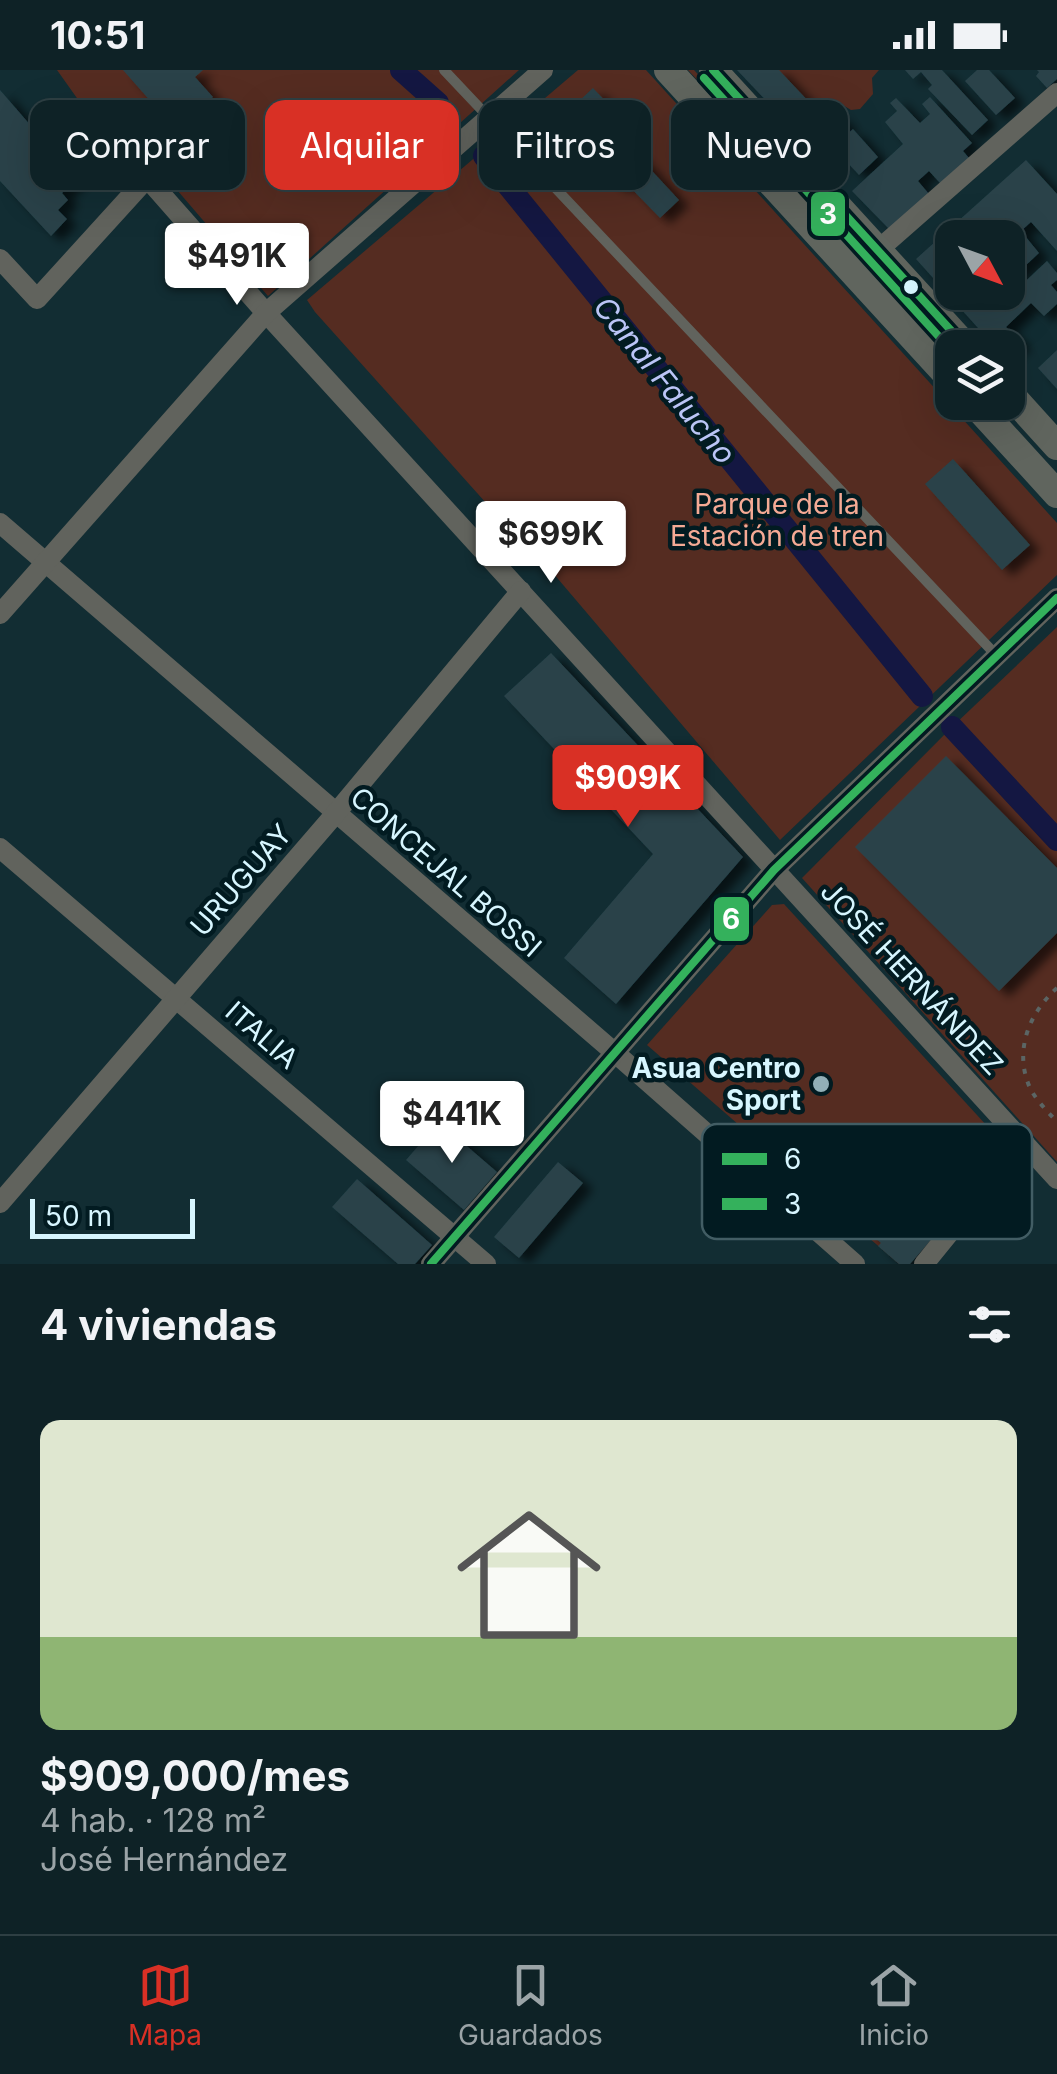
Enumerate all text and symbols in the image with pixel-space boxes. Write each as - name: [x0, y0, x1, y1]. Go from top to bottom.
- text: 10:51: [50, 12, 145, 58]
- chip: Comprar: [30, 100, 245, 190]
- chip: Alquilar: [265, 100, 459, 190]
- chip: Filtros: [479, 100, 651, 190]
- chip: Nuevo: [671, 100, 848, 190]
- line badge: 3: [809, 190, 847, 238]
- text: 3: [819, 197, 837, 231]
- north arrow: [935, 220, 1025, 310]
- map controls: [935, 220, 1025, 420]
- pin: $491K: [167, 223, 307, 308]
- text: $491K: [187, 236, 287, 275]
- unlabelled marker: [901, 277, 921, 297]
- water label: Canal Falucho: [586, 289, 744, 471]
- button: layers: [935, 330, 1025, 420]
- park label: Parque de la Estación de tren: [670, 487, 884, 553]
- pin: $699K: [481, 501, 621, 586]
- text: $699K: [498, 514, 604, 553]
- pin: $909K: [558, 745, 698, 830]
- text: $909K: [574, 758, 682, 797]
- street label: CONCEJAL BOSSI: [344, 780, 548, 964]
- street label: URUGUAY: [183, 817, 299, 943]
- street label: JOSÉ HERNÁNDEZ: [814, 874, 1011, 1082]
- line badge: 6: [712, 895, 751, 943]
- text: 6: [722, 902, 740, 936]
- street label: ITALIA: [219, 994, 305, 1076]
- place label: Asua Centro Sport: [631, 1051, 801, 1117]
- marker: Asua Centro Sport: [810, 1073, 832, 1095]
- pin: $441K: [382, 1081, 522, 1166]
- text: $441K: [402, 1094, 502, 1133]
- legend: [702, 1124, 1032, 1239]
- text: 6: [784, 1142, 801, 1176]
- text: 3: [784, 1187, 801, 1221]
- scale bar: [30, 1194, 195, 1238]
- text: 50 m: [45, 1199, 112, 1233]
- icon: filters: [962, 1297, 1017, 1352]
- text: 4 viviendas: [40, 1299, 277, 1350]
- icon: home: [439, 1485, 619, 1665]
- text: $909,000/mes: [40, 1750, 350, 1801]
- text: 4 hab. · 128 m²: [40, 1801, 266, 1840]
- text: José Hernández: [40, 1840, 288, 1879]
- tab: Mapa: [128, 1958, 202, 2052]
- tab: Guardados: [458, 1958, 603, 2052]
- tab: Inicio: [859, 1958, 929, 2052]

